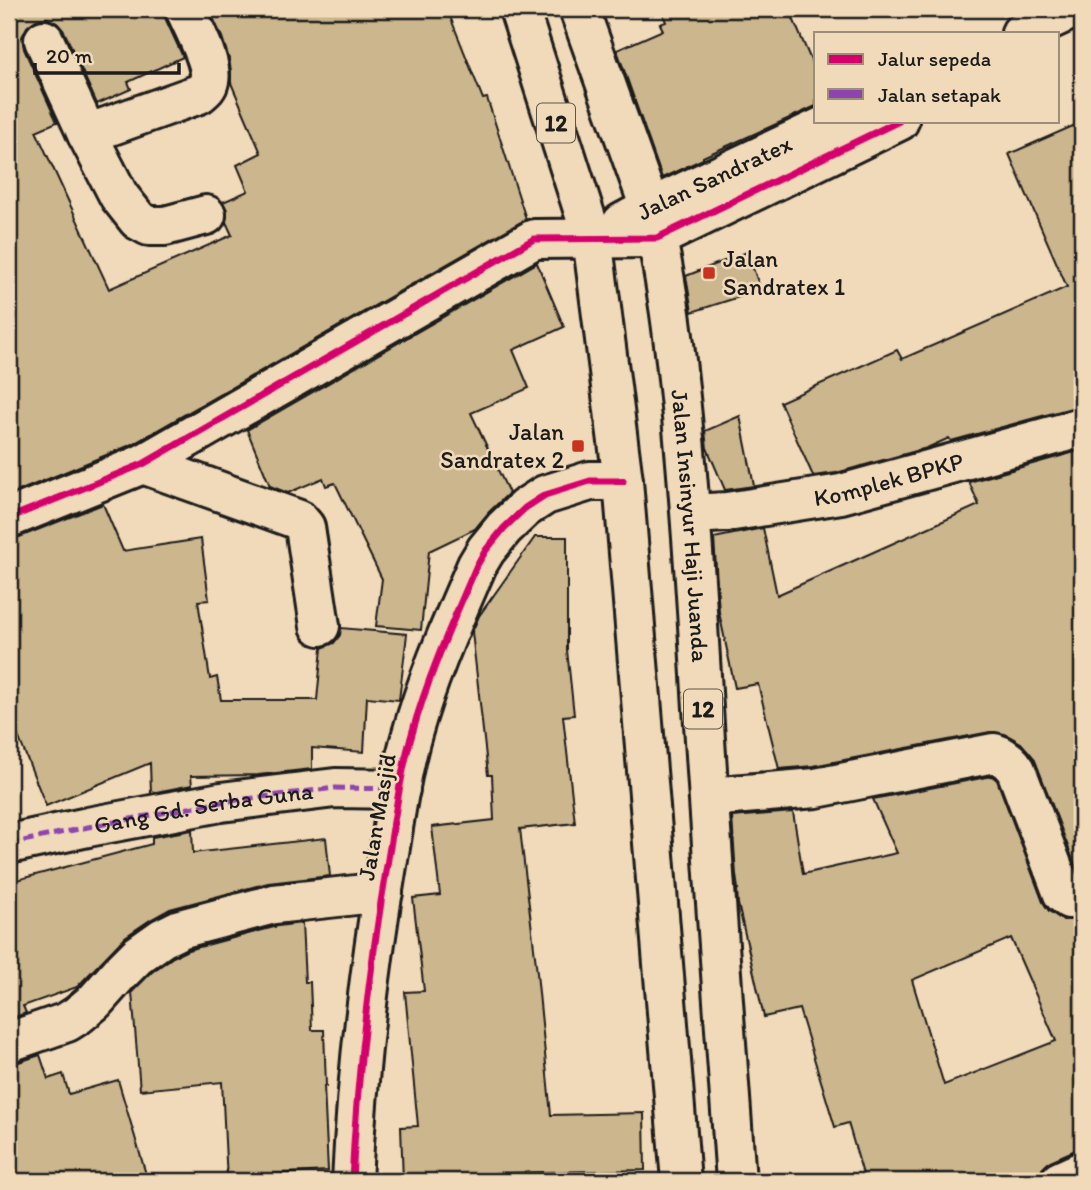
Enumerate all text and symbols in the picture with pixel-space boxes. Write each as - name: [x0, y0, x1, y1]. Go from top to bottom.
- scale bar: [35, 32, 178, 76]
- legend: [814, 32, 1060, 122]
- text: 20 m: [46, 43, 93, 68]
- text: Jalur sepeda: [878, 46, 991, 71]
- text: Jalan setapak: [878, 82, 1001, 107]
- road number: 12: [537, 104, 575, 142]
- street label: Jalan Sandratex: [632, 128, 796, 226]
- place label: Jalan Sandratex 1: [723, 244, 845, 301]
- marker: Jalan Sandratex 1: [701, 265, 717, 281]
- street label: Jalan Insinyur Haji Juanda: [665, 388, 715, 664]
- place label: Jalan Sandratex 2: [440, 417, 564, 474]
- marker: Jalan Sandratex 2: [570, 438, 586, 454]
- street label: Komplek BPKP: [812, 446, 967, 512]
- road number: 12: [684, 690, 722, 729]
- street label: Jalan Masjid: [351, 751, 402, 882]
- street label: Gang Gd. Serba Guna: [92, 776, 315, 840]

